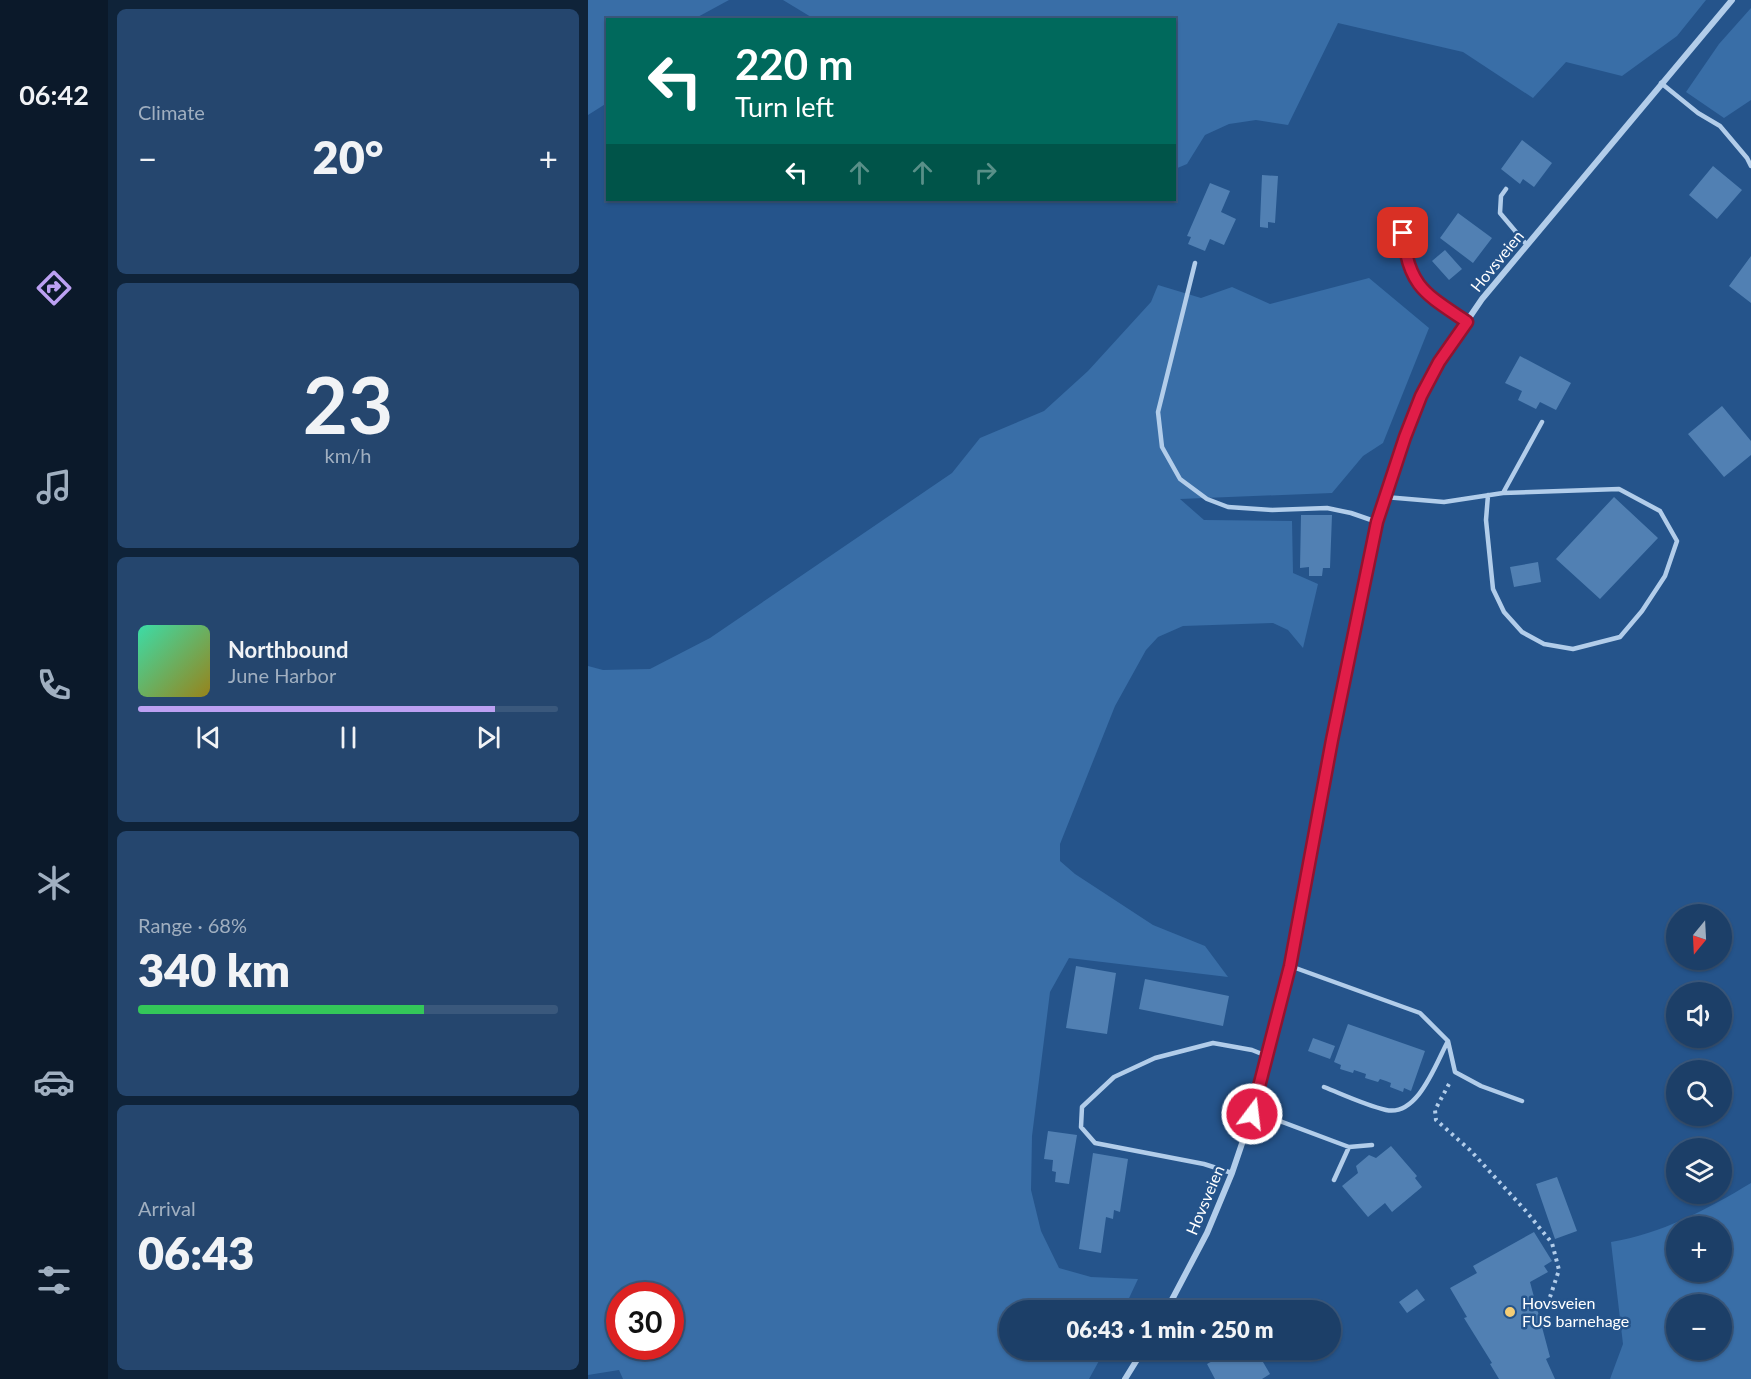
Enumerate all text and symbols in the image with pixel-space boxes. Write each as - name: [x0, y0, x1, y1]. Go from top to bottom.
- text: 220 m: [735, 39, 853, 89]
- icon: left: [636, 42, 714, 120]
- text: 06:42: [19, 78, 89, 111]
- text: Turn left: [735, 90, 834, 123]
- text: Climate: [138, 100, 205, 124]
- text: 20°: [313, 130, 383, 184]
- text: −: [138, 138, 157, 178]
- text: +: [539, 138, 558, 178]
- icon: left: [780, 156, 813, 189]
- icon: ahead: [843, 156, 876, 189]
- icon: ahead: [906, 156, 939, 189]
- icon: right: [969, 156, 1002, 189]
- pin: [1377, 207, 1428, 258]
- icon: arrive: [1386, 216, 1419, 249]
- street label: Hovsveien: [1466, 226, 1527, 295]
- icon: directions: [33, 267, 75, 309]
- text: 23: [303, 357, 393, 451]
- text: km/h: [325, 443, 371, 467]
- icon: music: [33, 466, 75, 508]
- text: Northbound: [228, 636, 348, 663]
- text: June Harbor: [228, 663, 336, 687]
- icon: phone: [33, 664, 75, 706]
- icon: previous: [192, 721, 225, 754]
- icon: pause: [332, 721, 365, 754]
- icon: next: [472, 721, 505, 754]
- icon: climate: [33, 862, 75, 904]
- north arrow: [1666, 904, 1732, 970]
- map controls: [1666, 904, 1732, 1360]
- text: Range · 68%: [138, 913, 247, 937]
- text: 340 km: [138, 943, 290, 997]
- button: sound: [1666, 982, 1732, 1048]
- button: search: [1666, 1060, 1732, 1126]
- icon: car: [33, 1061, 75, 1103]
- position arrow: [1220, 1082, 1284, 1146]
- button: layers: [1666, 1138, 1732, 1204]
- street label: Hovsveien: [1181, 1162, 1228, 1237]
- text: Arrival: [138, 1196, 196, 1220]
- button: +: [1666, 1216, 1732, 1282]
- text: 06:43: [138, 1226, 254, 1280]
- icon: filters: [33, 1259, 75, 1301]
- speed limit sign: 30: [606, 1282, 684, 1360]
- place label: Hovsveien FUS barnehage: [1522, 1293, 1629, 1330]
- button: −: [1666, 1294, 1732, 1360]
- marker: Hovsveien FUS barnehage: [1503, 1305, 1517, 1319]
- text: 06:43 · 1 min · 250 m: [1067, 1316, 1273, 1343]

